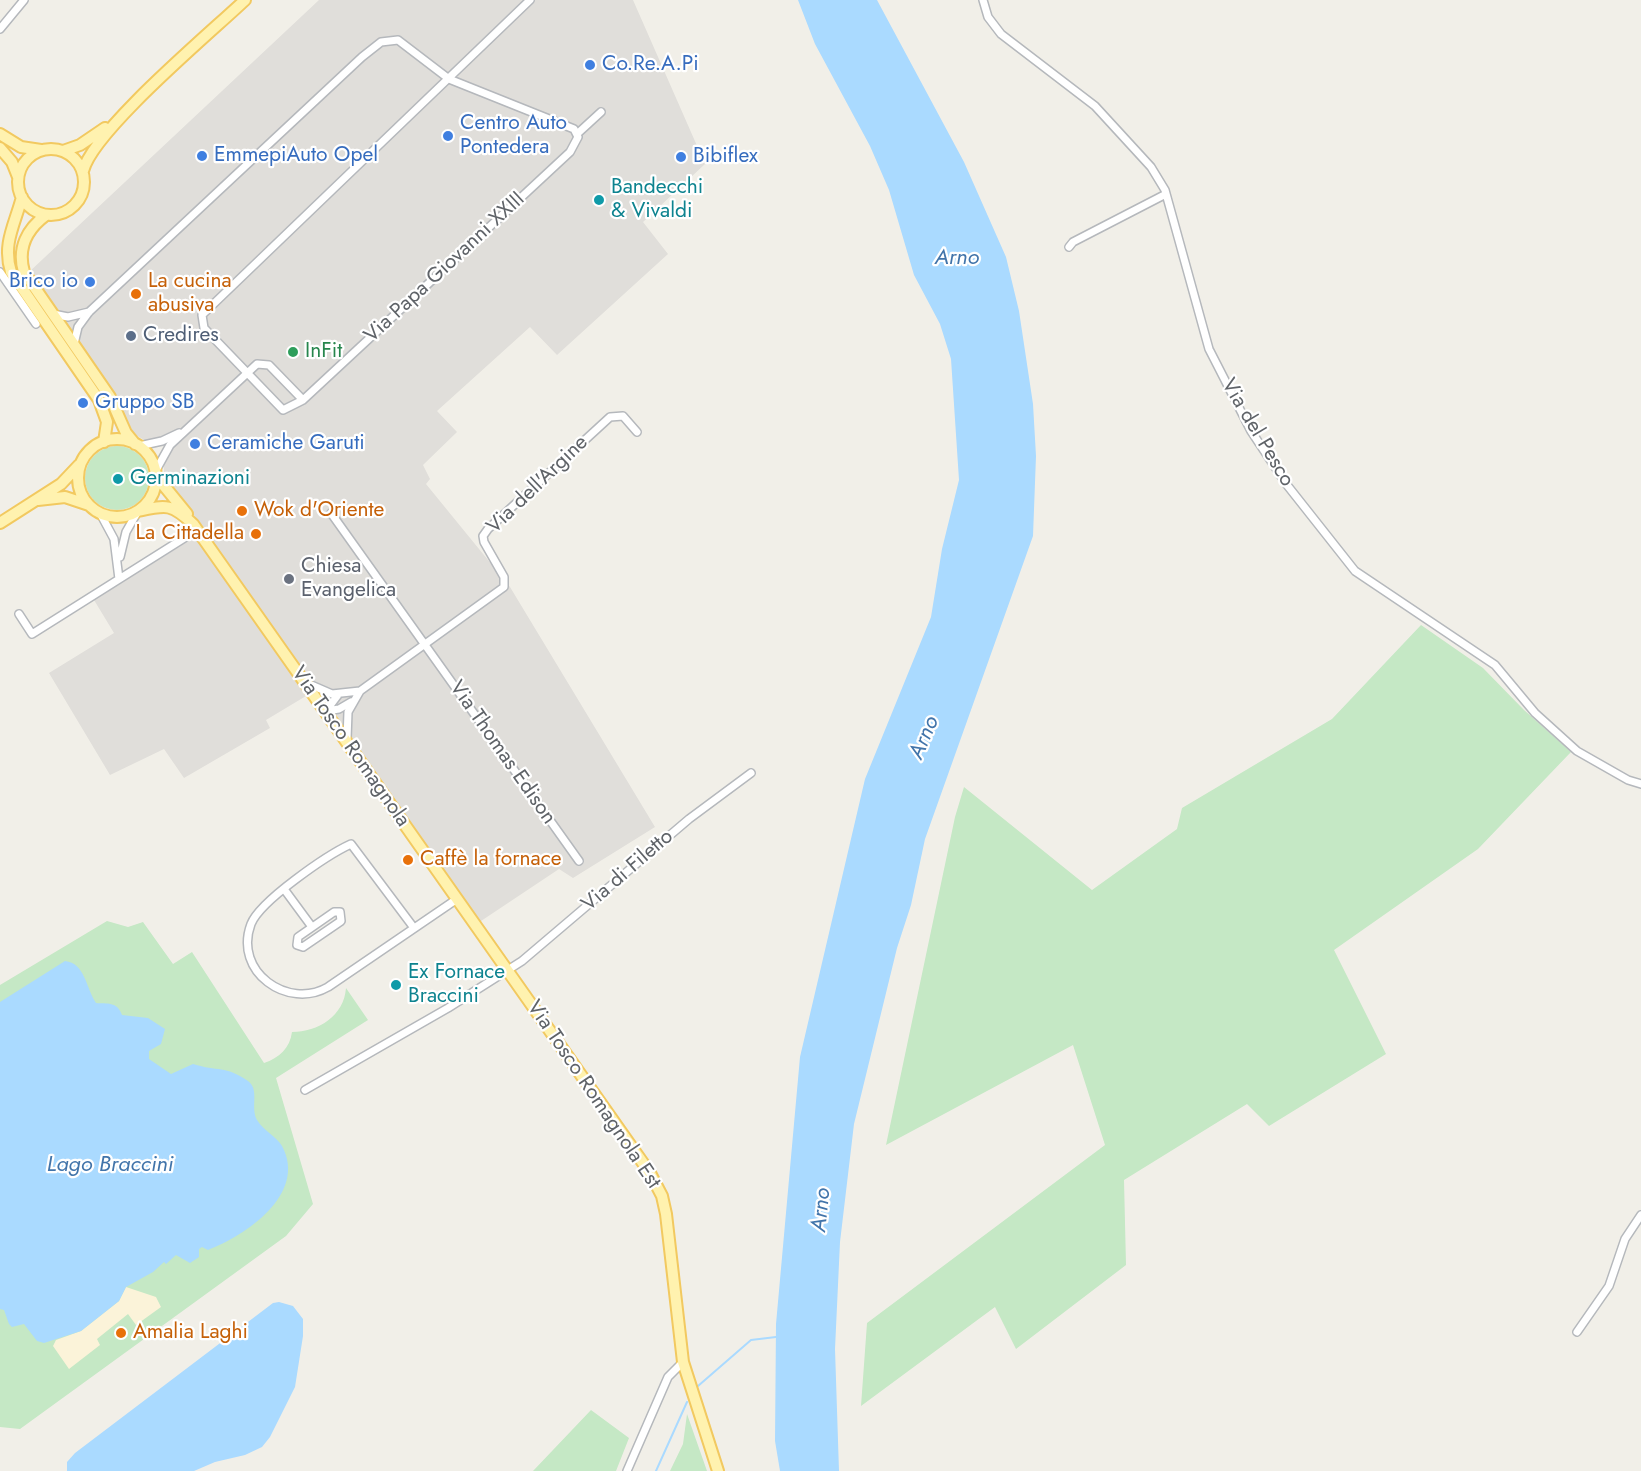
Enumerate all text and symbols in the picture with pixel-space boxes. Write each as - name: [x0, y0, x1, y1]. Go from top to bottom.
- place label: Co.Re.A.Pi: [602, 52, 699, 78]
- marker: Co.Re.A.Pi: [583, 58, 597, 72]
- place label: Centro Auto Pontedera: [460, 111, 567, 161]
- marker: Centro Auto Pontedera: [441, 129, 455, 143]
- place label: EmmepiAuto Opel: [214, 143, 378, 169]
- place label: Bibiflex: [693, 144, 758, 170]
- marker: EmmepiAuto Opel: [195, 149, 209, 163]
- marker: Bibiflex: [674, 150, 688, 164]
- place label: Bandecchi & Vivaldi: [611, 175, 703, 225]
- street label: Via Papa Giovanni XXIII: [360, 187, 530, 349]
- marker: Bandecchi & Vivaldi: [592, 193, 606, 207]
- water label: Arno: [935, 246, 979, 272]
- place label: Brico io: [9, 269, 78, 295]
- place label: La cucina abusiva: [148, 269, 232, 319]
- marker: Brico io: [83, 275, 97, 289]
- marker: La cucina abusiva: [129, 287, 143, 301]
- place label: Credires: [143, 323, 219, 349]
- marker: Credires: [124, 329, 138, 343]
- place label: InFit: [305, 339, 342, 365]
- marker: InFit: [286, 345, 300, 359]
- street label: Via del Pesco: [1215, 375, 1299, 491]
- place label: Gruppo SB: [95, 390, 194, 416]
- marker: Gruppo SB: [76, 396, 90, 410]
- street label: Via dell'Argine: [482, 430, 594, 540]
- place label: Ceramiche Garuti: [207, 431, 365, 457]
- marker: Ceramiche Garuti: [188, 437, 202, 451]
- place label: Germinazioni: [130, 466, 250, 492]
- marker: Germinazioni: [111, 472, 125, 486]
- place label: Wok d'Oriente: [254, 498, 384, 524]
- marker: Wok d'Oriente: [235, 504, 249, 518]
- place label: La Cittadella: [136, 521, 244, 547]
- marker: La Cittadella: [249, 527, 263, 541]
- place label: Chiesa Evangelica: [301, 554, 396, 604]
- marker: Chiesa Evangelica: [282, 572, 296, 586]
- street label: Via Tosco Romagnola: [285, 662, 415, 832]
- street label: Via Thomas Edison: [443, 676, 561, 830]
- water label: Arno: [904, 712, 946, 764]
- street label: Via di Filetto: [577, 825, 679, 917]
- place label: Caffè la fornace: [420, 847, 561, 873]
- marker: Caffè la fornace: [401, 853, 415, 867]
- place label: Ex Fornace Braccini: [408, 960, 505, 1010]
- marker: Ex Fornace Braccini: [389, 978, 403, 992]
- street label: Via Tosco Romagnola Est: [521, 996, 665, 1194]
- water label: Lago Braccini: [47, 1153, 173, 1179]
- water label: Arno: [807, 1187, 837, 1233]
- place label: Amalia Laghi: [133, 1320, 248, 1346]
- marker: Amalia Laghi: [114, 1326, 128, 1340]

